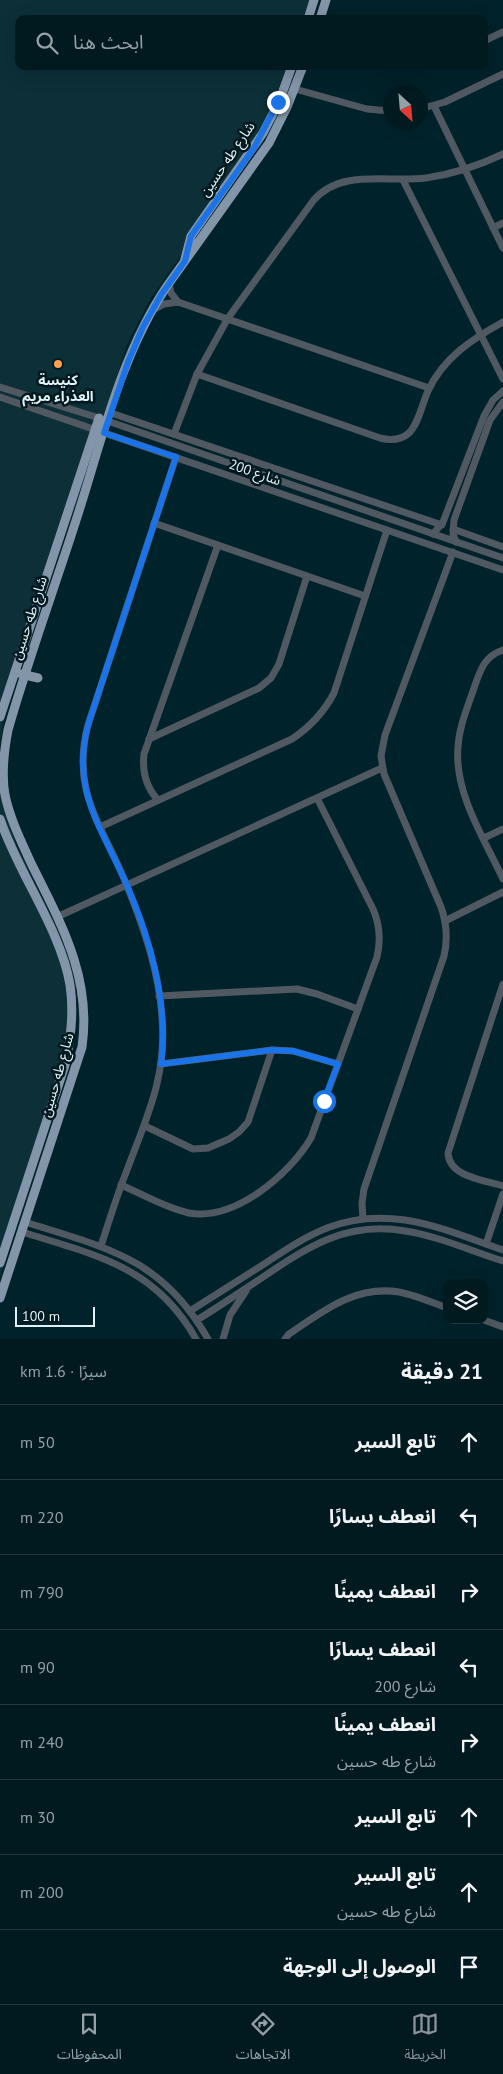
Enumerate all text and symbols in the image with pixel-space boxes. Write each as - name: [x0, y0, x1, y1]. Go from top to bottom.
- search box: [15, 15, 488, 70]
- icon: search: [33, 29, 61, 57]
- text: ابحث هنا: [73, 30, 144, 54]
- north arrow: [383, 85, 428, 130]
- route end: [267, 91, 290, 114]
- street label: شارع طه حسين: [195, 118, 260, 201]
- marker: كنيسة العذراء مريم: [52, 358, 64, 370]
- place label: كنيسة العذراء مريم: [22, 371, 94, 407]
- street label: شارع 200: [226, 455, 283, 491]
- street label: شارع طه حسين: [7, 574, 53, 663]
- street label: شارع طه حسين: [36, 1031, 80, 1120]
- route start: [313, 1090, 336, 1113]
- map controls: [443, 1279, 488, 1324]
- button: layers: [443, 1279, 488, 1324]
- scale bar: [15, 1304, 95, 1327]
- text: 100 m: [22, 1307, 60, 1325]
- text: 21 دقيقة: [401, 1358, 483, 1385]
- text: سيرًا · 1.6 km: [20, 1361, 107, 1381]
- icon: ahead: [455, 1428, 483, 1456]
- text: تابع السير: [355, 1429, 436, 1453]
- text: 50 m: [20, 1432, 55, 1452]
- icon: left: [455, 1503, 483, 1531]
- text: انعطف يسارًا: [329, 1504, 436, 1528]
- text: 220 m: [20, 1507, 63, 1527]
- icon: right: [455, 1578, 483, 1606]
- text: انعطف يمينًا: [334, 1579, 436, 1603]
- text: 790 m: [20, 1582, 63, 1602]
- text: انعطف يسارًا: [329, 1637, 436, 1661]
- icon: left: [455, 1653, 483, 1681]
- text: 90 m: [20, 1657, 55, 1677]
- text: شارع 200: [374, 1676, 436, 1696]
- text: انعطف يمينًا: [334, 1712, 436, 1736]
- icon: right: [455, 1728, 483, 1756]
- text: 240 m: [20, 1732, 63, 1752]
- text: شارع طه حسين: [337, 1751, 436, 1771]
- icon: ahead: [455, 1803, 483, 1831]
- text: تابع السير: [355, 1804, 436, 1828]
- text: 30 m: [20, 1807, 55, 1827]
- text: تابع السير: [355, 1862, 436, 1886]
- icon: ahead: [455, 1878, 483, 1906]
- text: 200 m: [20, 1882, 63, 1902]
- text: شارع طه حسين: [337, 1901, 436, 1921]
- icon: arrive: [455, 1953, 483, 1981]
- text: الوصول إلى الوجهة: [283, 1954, 436, 1978]
- tab: المحفوظات: [57, 2010, 122, 2069]
- tab: الاتجاهات: [236, 2010, 290, 2069]
- tab: الخريطة: [404, 2010, 446, 2069]

